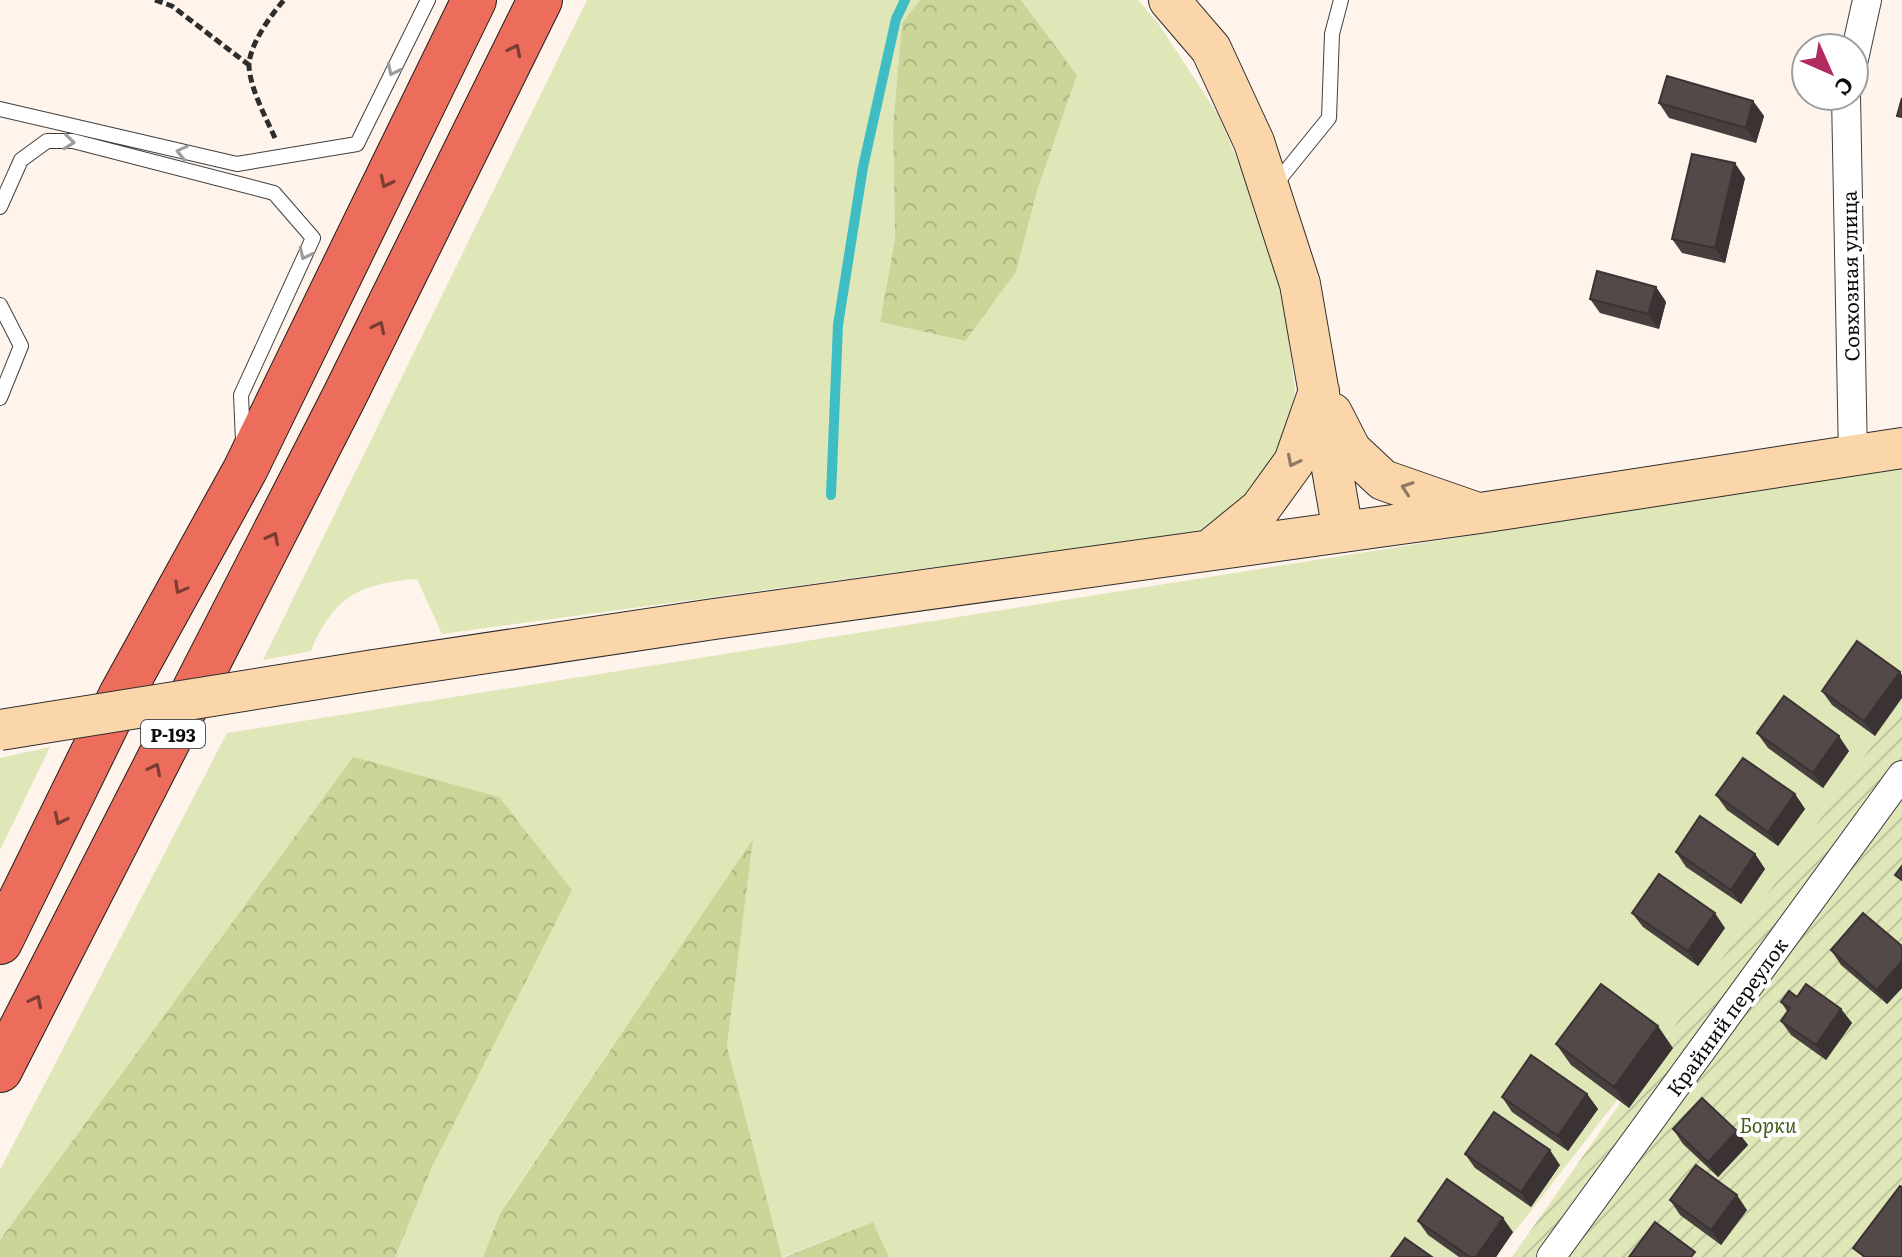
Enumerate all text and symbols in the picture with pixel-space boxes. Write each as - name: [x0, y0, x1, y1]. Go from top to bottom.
- north arrow: [1790, 32, 1870, 112]
- one-way arrow: [505, 44, 521, 58]
- one-way arrow: [387, 62, 403, 76]
- text: С: [1828, 70, 1862, 104]
- one-way arrow: [63, 134, 76, 151]
- one-way arrow: [176, 144, 190, 161]
- one-way arrow: [380, 174, 395, 189]
- street label: Совхозная улица: [1833, 190, 1865, 362]
- one-way arrow: [299, 246, 315, 260]
- one-way arrow: [369, 320, 384, 335]
- one-way arrow: [1287, 452, 1303, 467]
- one-way arrow: [1400, 481, 1414, 498]
- one-way arrow: [263, 531, 278, 546]
- one-way arrow: [174, 579, 190, 593]
- road number: Р-193: [141, 720, 205, 748]
- one-way arrow: [145, 763, 160, 778]
- one-way arrow: [54, 810, 70, 825]
- street label: Крайний переулок: [1658, 930, 1794, 1102]
- one-way arrow: [26, 994, 41, 1009]
- park label: Борки: [1739, 1109, 1797, 1139]

